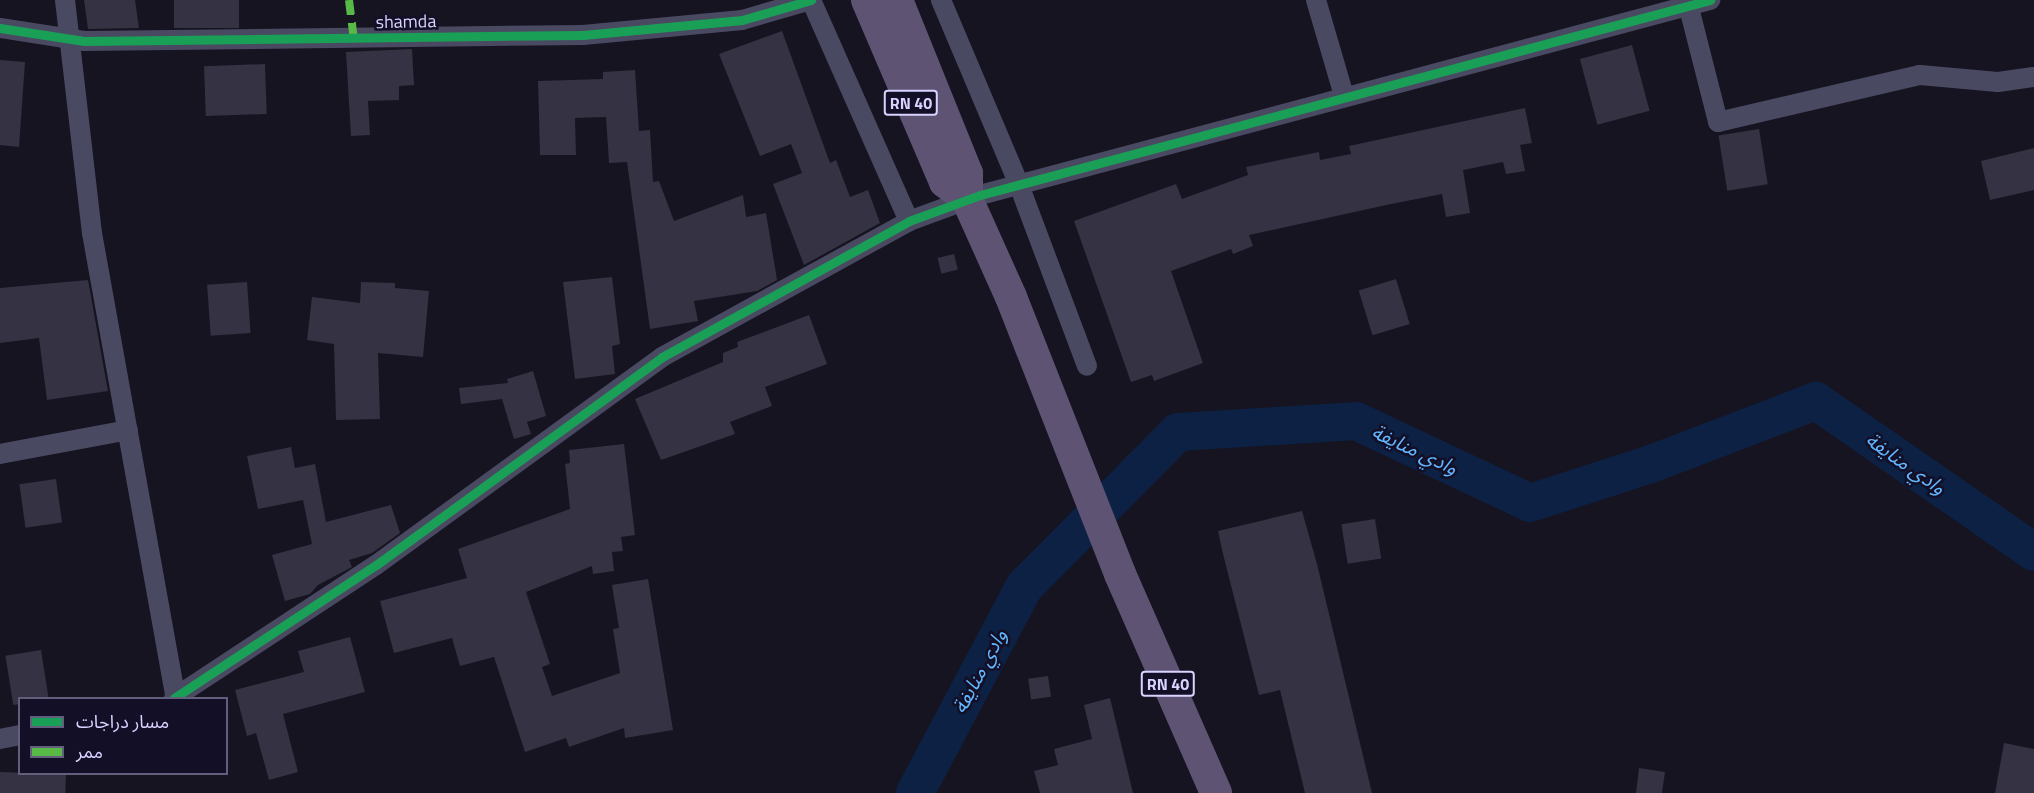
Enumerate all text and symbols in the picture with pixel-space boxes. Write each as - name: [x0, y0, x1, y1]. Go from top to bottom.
- street label: shamda: [375, 11, 437, 33]
- road number: RN 40: [882, 90, 940, 116]
- water label: وادي منايفة: [1368, 419, 1462, 479]
- water label: وادي منايفة: [1862, 427, 1950, 499]
- water label: وادي منايفة: [947, 625, 1011, 717]
- road number: RN 40: [1140, 671, 1196, 697]
- legend: [18, 697, 228, 775]
- text: مسار دراجات: [76, 708, 169, 735]
- text: ممر: [76, 738, 103, 765]

